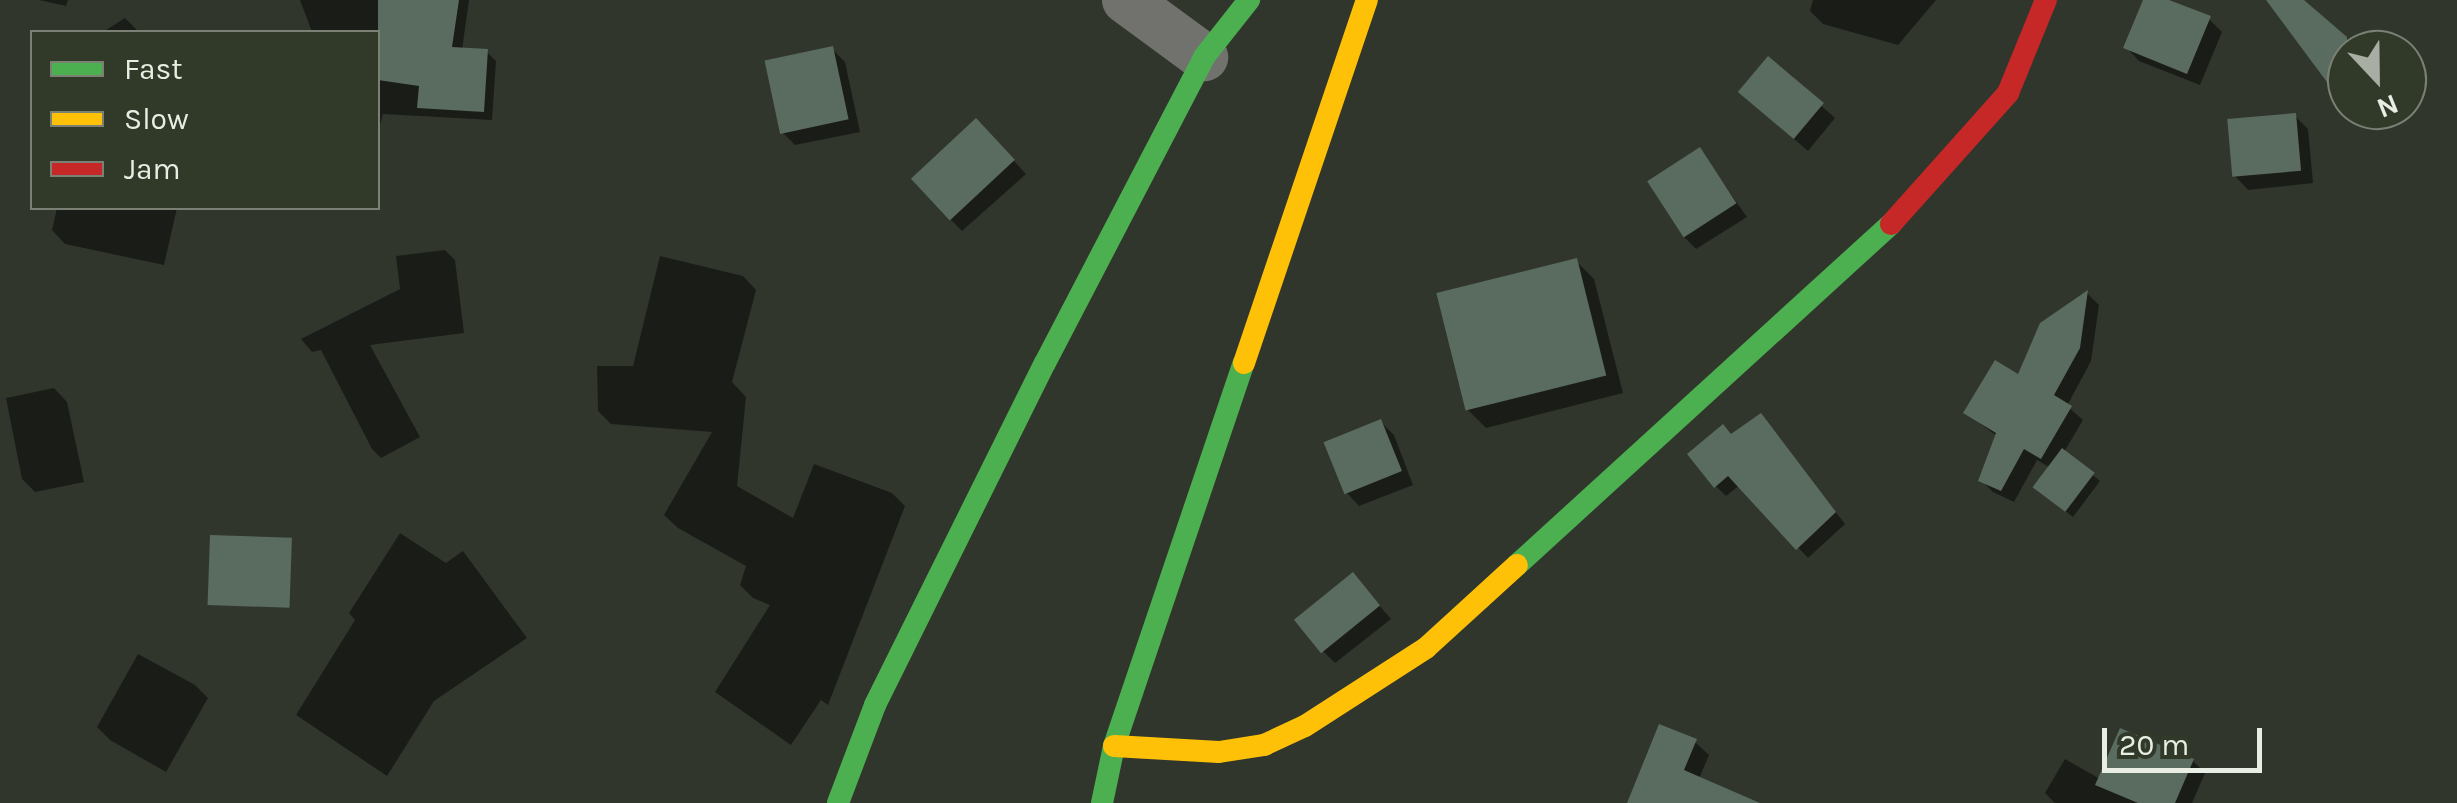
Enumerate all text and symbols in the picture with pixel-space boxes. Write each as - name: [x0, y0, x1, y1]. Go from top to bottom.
- legend: [30, 30, 380, 210]
- north arrow: [2327, 30, 2427, 130]
- text: Fast: [124, 51, 183, 87]
- text: N: [2372, 87, 2403, 125]
- text: Slow: [124, 101, 189, 137]
- text: Jam: [124, 151, 181, 187]
- scale bar: [2107, 708, 2267, 770]
- text: 20 m: [2119, 727, 2189, 763]

